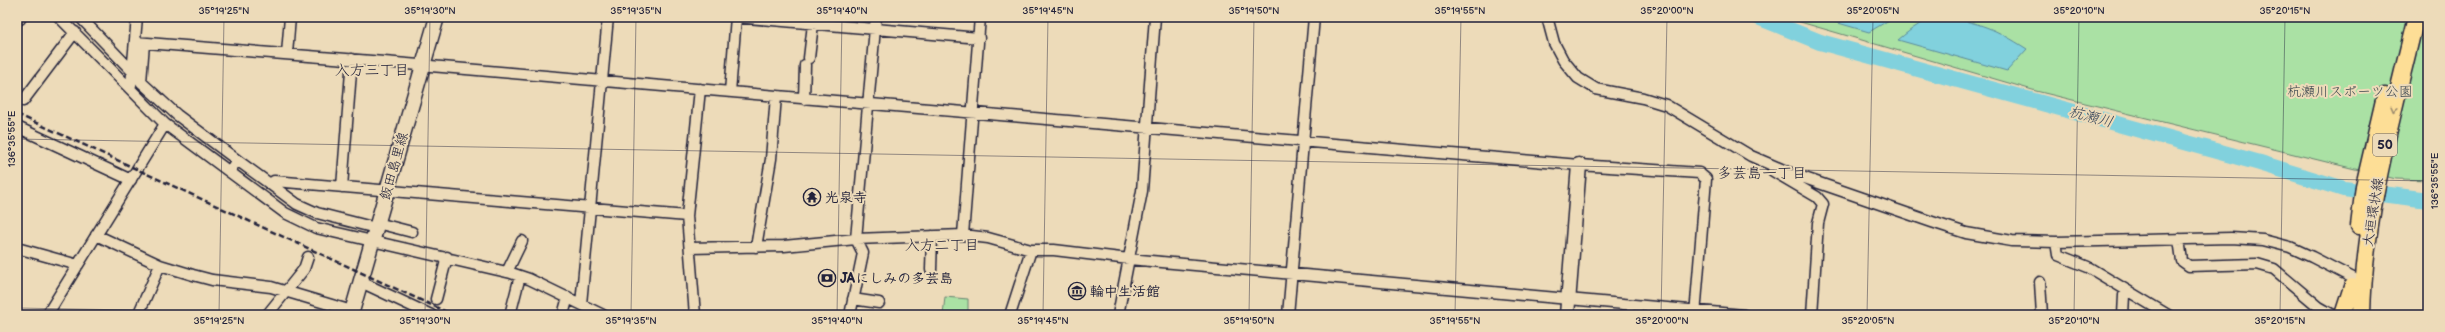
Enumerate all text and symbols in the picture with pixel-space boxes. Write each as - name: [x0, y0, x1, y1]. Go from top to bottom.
- text: 35°19'25"N: [198, 5, 250, 17]
- text: 35°19'30"N: [404, 5, 456, 17]
- text: 35°19'35"N: [610, 5, 662, 17]
- text: 35°19'40"N: [816, 5, 868, 17]
- text: 35°19'45"N: [1022, 5, 1074, 17]
- text: 35°19'50"N: [1228, 5, 1280, 17]
- text: 35°19'55"N: [1435, 5, 1485, 17]
- text: 35°20'00"N: [1640, 5, 1694, 17]
- text: 35°20'05"N: [1846, 5, 1900, 17]
- text: 35°20'10"N: [2053, 5, 2105, 17]
- text: 35°20'15"N: [2259, 5, 2311, 17]
- district label: 入方三丁目: [334, 61, 410, 80]
- park label: 杭瀬川スポーツ公園: [2287, 83, 2413, 100]
- water label: 杭瀬川: [2067, 102, 2115, 132]
- one-way arrow: [2390, 106, 2398, 112]
- text: 136°35'55"E: [6, 110, 18, 167]
- street label: 飯田島里線: [376, 130, 412, 202]
- road number: 50: [2373, 134, 2397, 156]
- text: 136°35'55"E: [2429, 152, 2441, 209]
- district label: 多芸島一丁目: [1717, 164, 1807, 183]
- street label: 大垣環状線: [2359, 176, 2387, 248]
- temple icon: 光泉寺: [802, 187, 822, 207]
- place label: 光泉寺: [825, 189, 867, 206]
- district label: 入方二丁目: [904, 236, 980, 255]
- bank icon: JAにしみの多芸島: [817, 268, 837, 288]
- place label: JAにしみの多芸島: [840, 270, 953, 287]
- museum icon: 輪中生活館: [1067, 281, 1087, 301]
- place label: 輪中生活館: [1090, 283, 1160, 300]
- text: 35°19'25"N: [193, 315, 245, 327]
- text: 35°19'30"N: [399, 315, 451, 327]
- text: 35°19'35"N: [605, 315, 657, 327]
- text: 35°19'40"N: [811, 315, 863, 327]
- text: 35°19'45"N: [1017, 315, 1069, 327]
- text: 35°19'50"N: [1223, 315, 1275, 327]
- text: 35°19'55"N: [1430, 315, 1480, 327]
- text: 35°20'00"N: [1635, 315, 1689, 327]
- text: 35°20'05"N: [1841, 315, 1895, 327]
- text: 35°20'10"N: [2048, 315, 2100, 327]
- text: 35°20'15"N: [2254, 315, 2306, 327]

